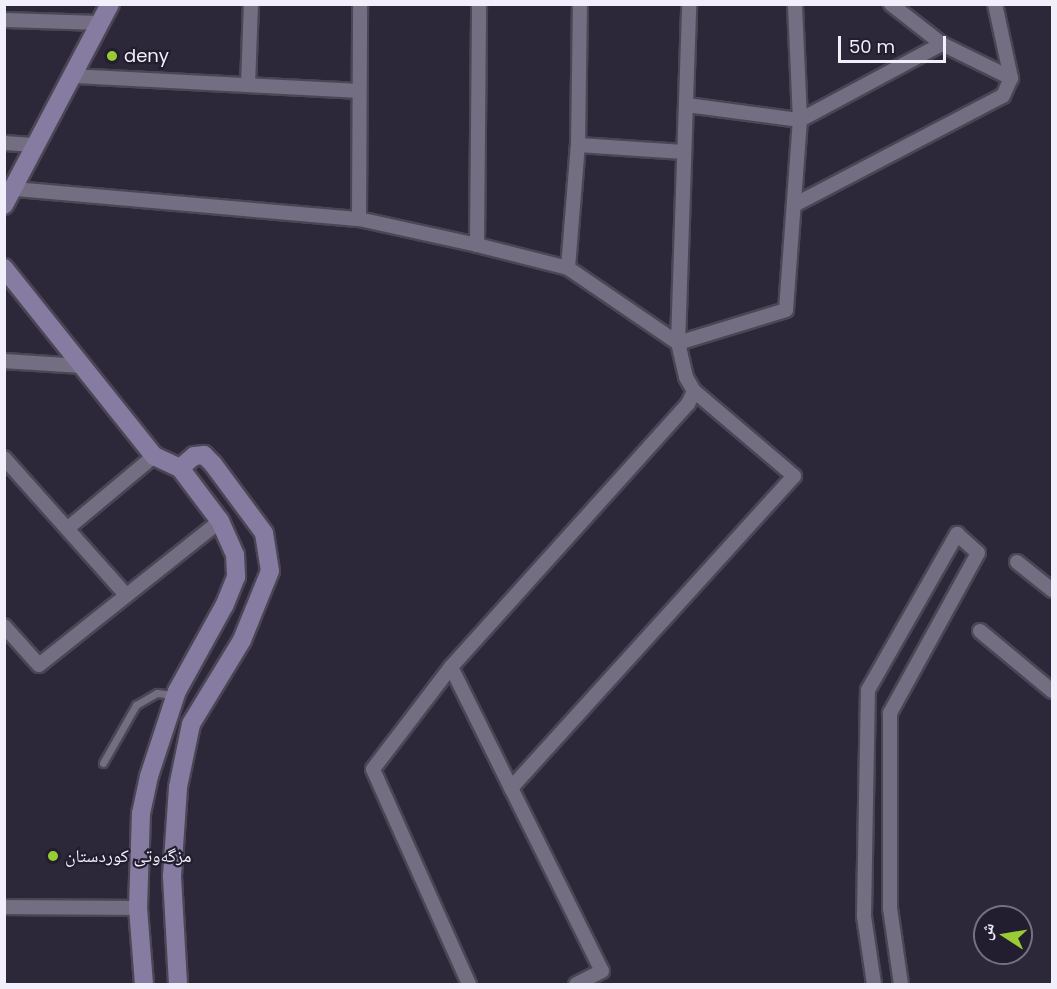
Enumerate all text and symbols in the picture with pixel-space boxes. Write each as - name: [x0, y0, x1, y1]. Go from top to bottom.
- scale bar: [841, 24, 949, 62]
- text: 50 m: [849, 34, 895, 59]
- place label: deny: [124, 45, 169, 67]
- marker: deny: [105, 49, 119, 63]
- place label: مزگەوتی کوردستان: [65, 845, 192, 867]
- marker: مزگەوتی کوردستان: [46, 849, 60, 863]
- north arrow: [973, 905, 1033, 965]
- text: ش: [974, 921, 1000, 942]

